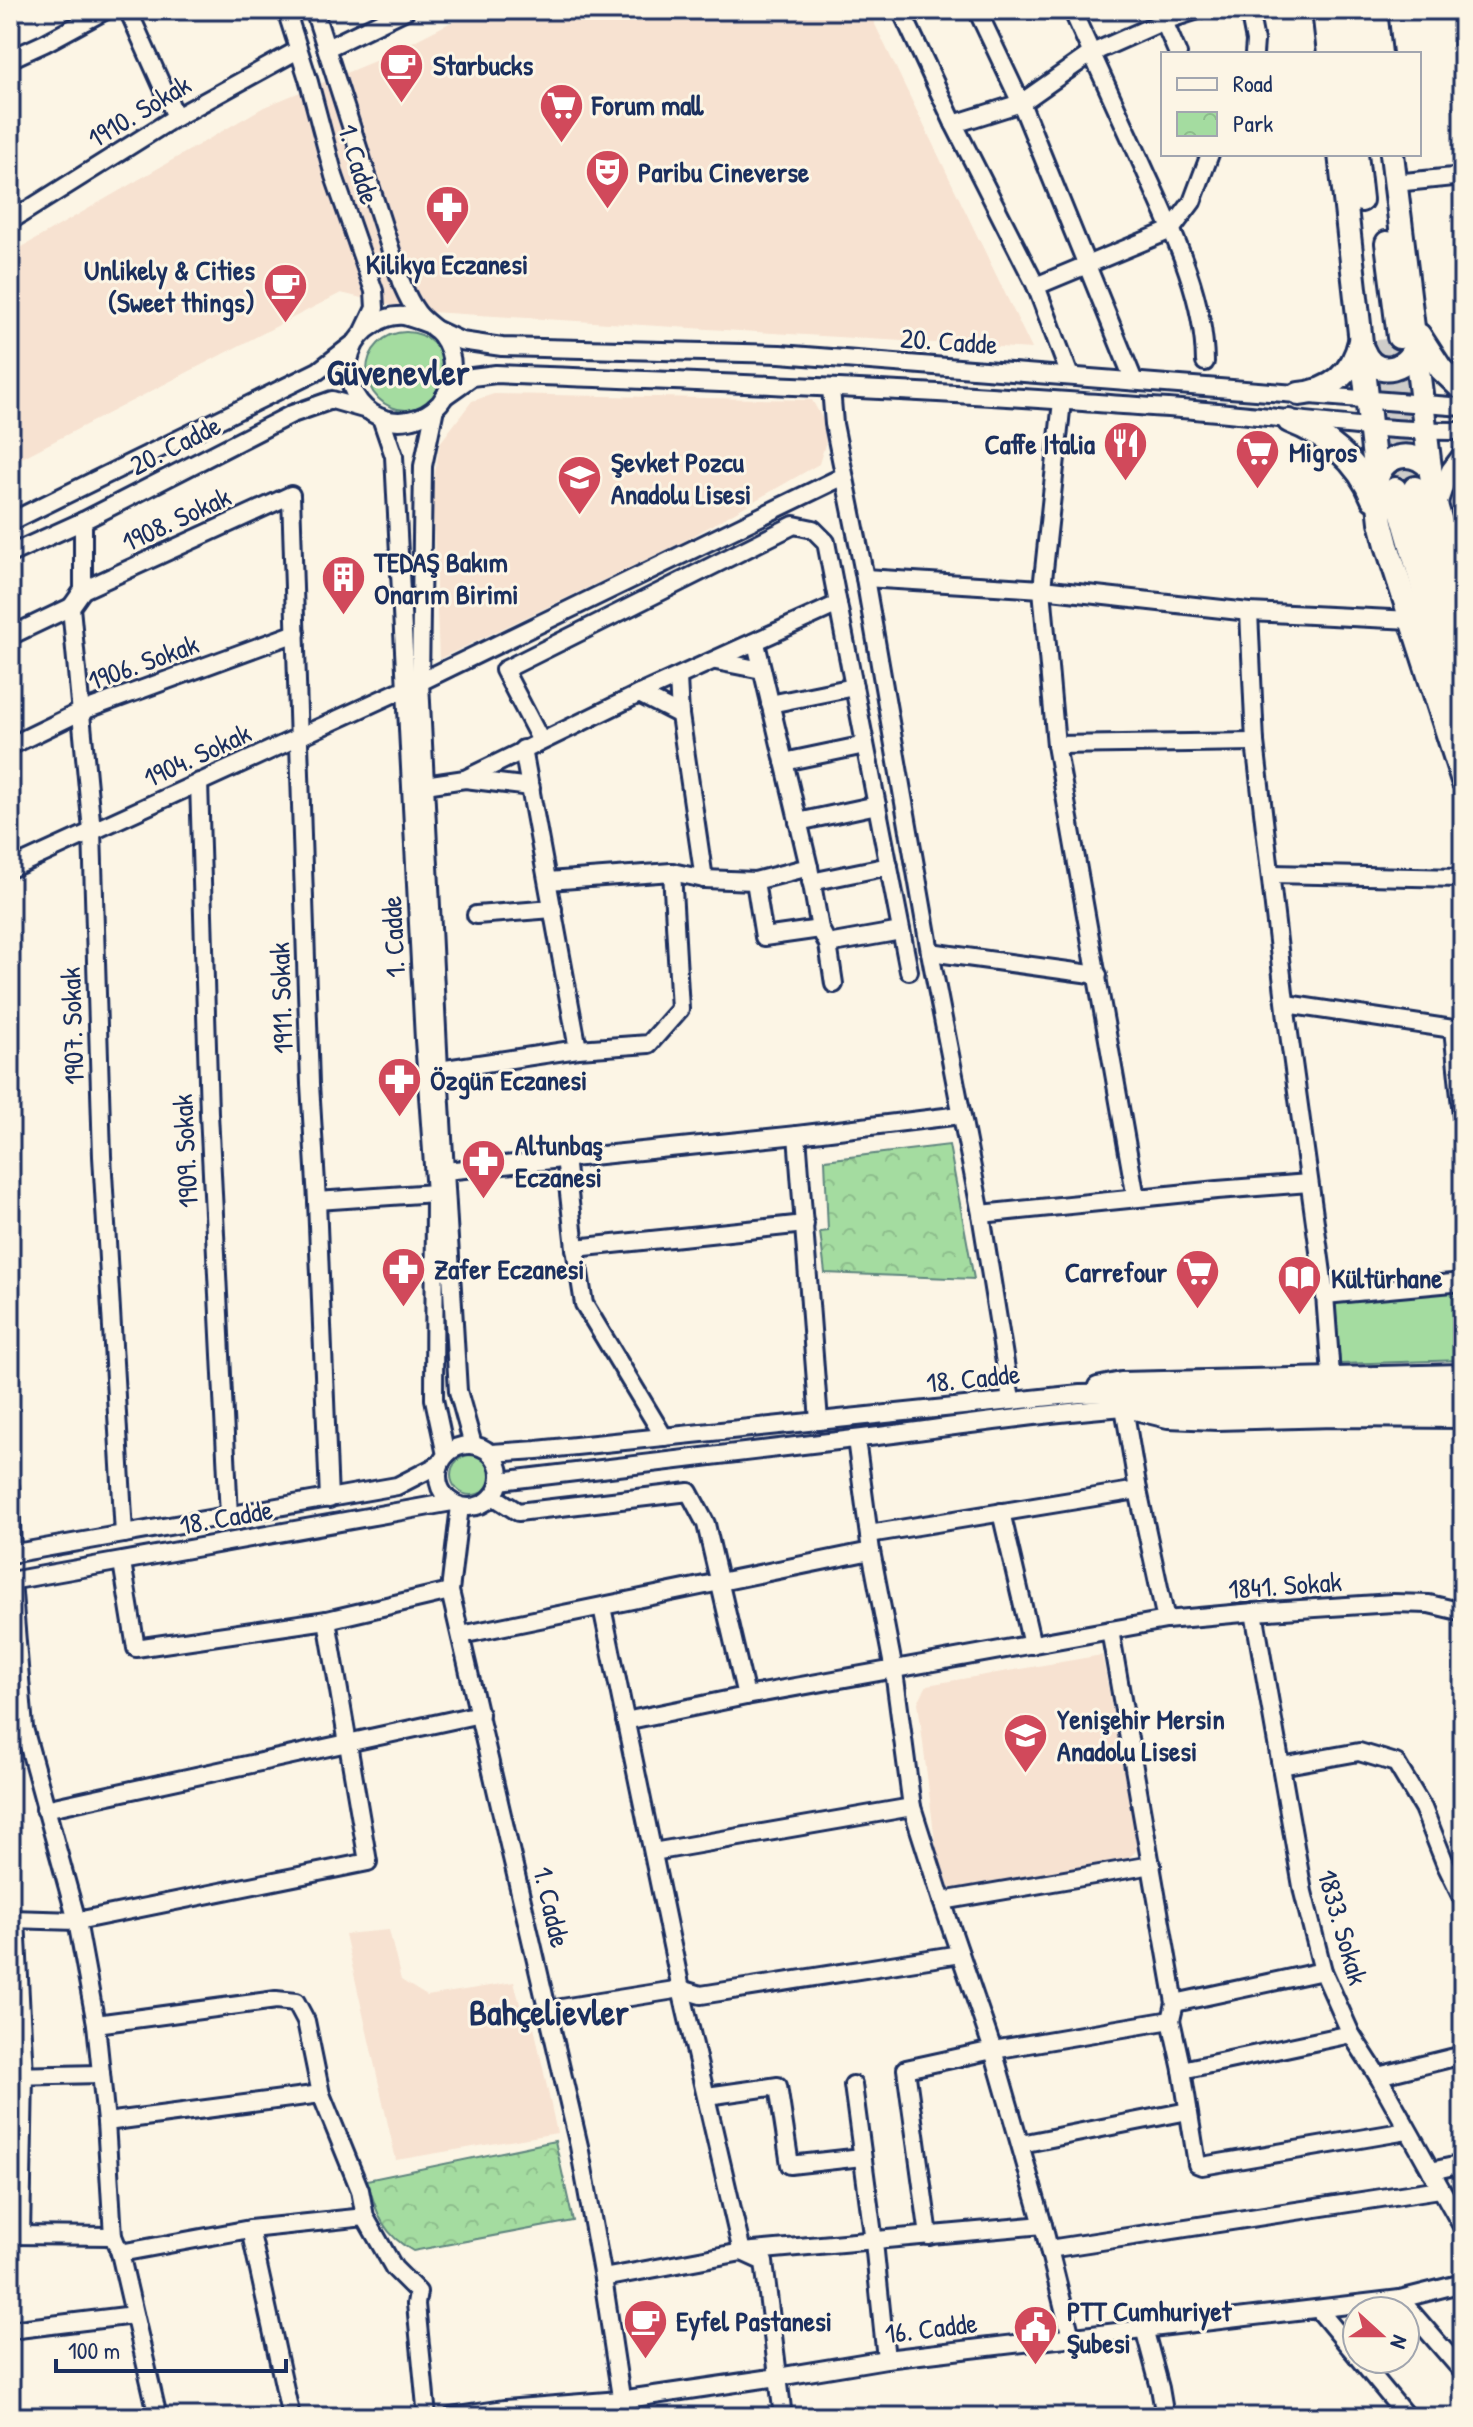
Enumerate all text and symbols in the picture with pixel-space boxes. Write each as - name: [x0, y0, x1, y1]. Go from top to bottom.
- cafe icon: Starbucks: [378, 41, 426, 104]
- place label: Starbucks: [433, 46, 533, 84]
- legend: [1161, 52, 1421, 156]
- street label: 1910. Sokak: [80, 65, 198, 157]
- text: Road: [1233, 67, 1272, 99]
- supermarket icon: Forum mall: [537, 81, 585, 144]
- place label: Forum mall: [591, 86, 704, 124]
- text: Park: [1233, 107, 1273, 139]
- street label: 1. Cadde: [329, 119, 389, 209]
- theatre icon: Paribu Cineverse: [583, 148, 631, 211]
- place label: Paribu Cineverse: [638, 153, 810, 191]
- pharmacy icon: Kilikya Eczanesi: [423, 183, 471, 246]
- place label: Kilikya Eczanesi: [366, 245, 528, 284]
- place label: Unlikely & Cities (Sweet things): [84, 251, 255, 322]
- cafe icon: Unlikely & Cities (Sweet things): [262, 262, 310, 325]
- street label: 20. Cadde: [899, 319, 999, 363]
- district label: Güvenevler: [326, 347, 470, 396]
- street label: 20. Cadde: [123, 406, 227, 484]
- restaurant icon: Caffe Italia: [1102, 420, 1150, 483]
- place label: Caffe Italia: [985, 425, 1095, 463]
- supermarket icon: Migros: [1234, 428, 1282, 491]
- place label: Migros: [1289, 433, 1357, 472]
- place label: Şevket Pozcu Anadolu Lisesi: [611, 443, 751, 513]
- school or university icon: Şevket Pozcu Anadolu Lisesi: [556, 454, 604, 517]
- street label: 1908. Sokak: [115, 477, 237, 561]
- place label: TEDAŞ Bakım Onarım Birimi: [373, 543, 519, 613]
- building icon: TEDAŞ Bakım Onarım Birimi: [319, 554, 367, 617]
- street label: 1906. Sokak: [82, 624, 204, 700]
- street label: 1904. Sokak: [137, 713, 257, 796]
- street label: 1. Cadde: [372, 895, 414, 979]
- street label: 1911. Sokak: [260, 941, 302, 1054]
- street label: 1907. Sokak: [51, 966, 93, 1085]
- pharmacy icon: Özgün Eczanesi: [375, 1056, 423, 1119]
- place label: Özgün Eczanesi: [430, 1061, 587, 1100]
- street label: 1909. Sokak: [163, 1093, 207, 1209]
- place label: Altunbaş Eczanesi: [515, 1126, 603, 1196]
- pharmacy icon: Altunbaş Eczanesi: [460, 1137, 508, 1200]
- pharmacy icon: Zafer Eczanesi: [379, 1245, 427, 1308]
- supermarket icon: Carrefour: [1174, 1248, 1222, 1311]
- place label: Zafer Eczanesi: [434, 1250, 585, 1288]
- place label: Carrefour: [1065, 1253, 1167, 1291]
- library icon: Kültürhane: [1276, 1254, 1324, 1317]
- place label: Kültürhane: [1331, 1259, 1443, 1297]
- street label: 18. Cadde: [924, 1354, 1022, 1402]
- street label: 18. Cadde: [176, 1490, 276, 1544]
- street label: 1841. Sokak: [1227, 1562, 1343, 1608]
- place label: Yenişehir Mersin Anadolu Lisesi: [1057, 1700, 1225, 1770]
- school or university icon: Yenişehir Mersin Anadolu Lisesi: [1002, 1711, 1050, 1774]
- street label: 1. Cadde: [524, 1863, 580, 1951]
- street label: 1833. Sokak: [1308, 1865, 1378, 1989]
- district label: Bahçelievler: [469, 1987, 629, 2036]
- place label: PTT Cumhuriyet Şubesi: [1067, 2292, 1233, 2362]
- north arrow: [1341, 2295, 1421, 2375]
- cafe icon: Eyfel Pastanesi: [621, 2297, 669, 2360]
- place label: Eyfel Pastanesi: [676, 2302, 832, 2341]
- street label: 16. Cadde: [882, 2303, 980, 2353]
- public building icon: PTT Cumhuriyet Şubesi: [1012, 2303, 1060, 2366]
- scale bar: [56, 2323, 286, 2373]
- text: N: [1383, 2331, 1416, 2353]
- text: 100 m: [68, 2334, 120, 2366]

